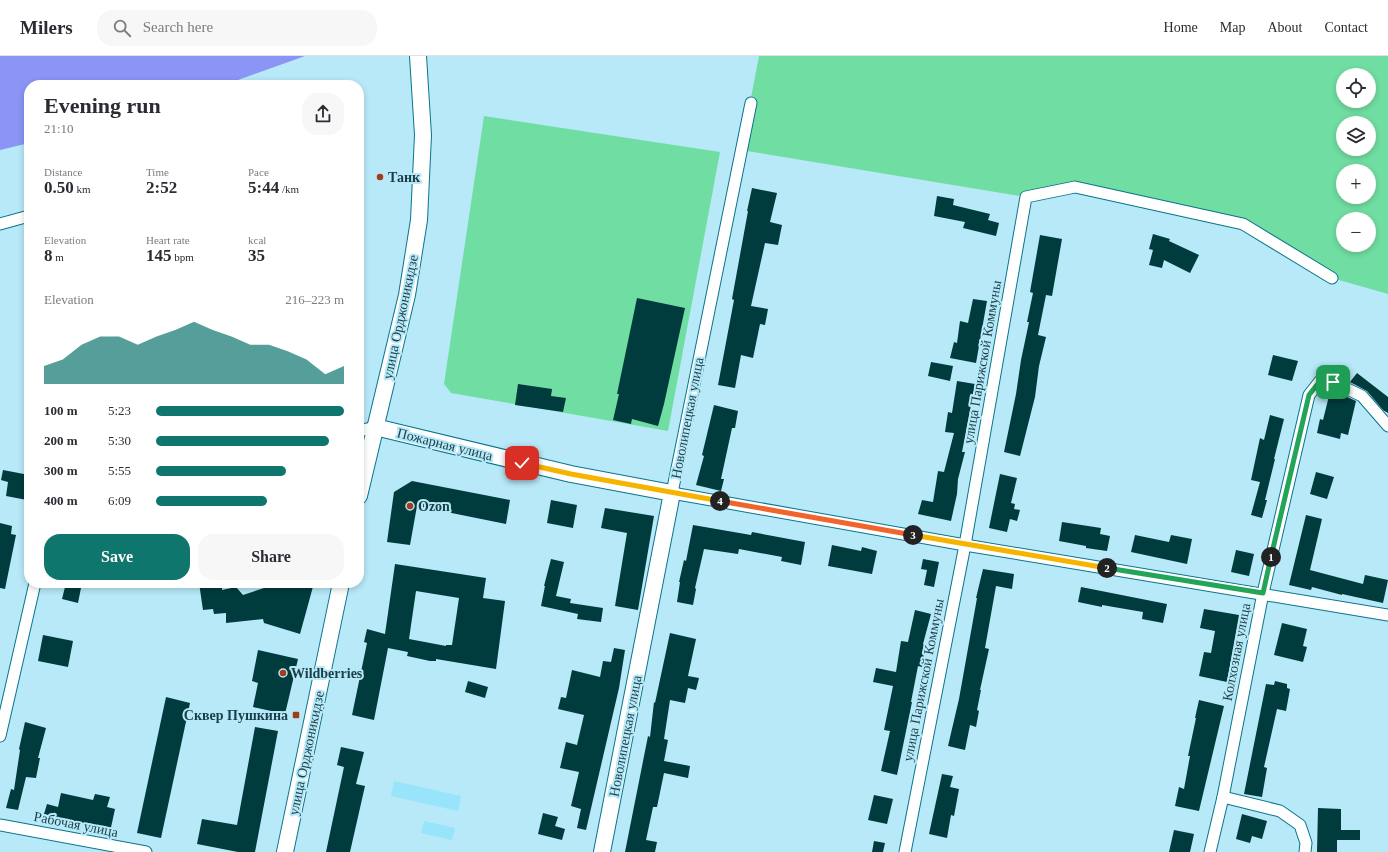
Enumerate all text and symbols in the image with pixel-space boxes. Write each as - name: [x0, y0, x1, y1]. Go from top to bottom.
- search box: [97, 10, 377, 46]
- text: Milers: [20, 17, 73, 38]
- icon: search: [111, 17, 133, 39]
- text: Search here: [143, 19, 213, 35]
- text: Home: [1164, 20, 1198, 35]
- text: Map: [1220, 20, 1245, 35]
- text: About: [1267, 20, 1302, 35]
- text: Contact: [1324, 20, 1368, 35]
- map controls: [1336, 68, 1376, 252]
- button: locate: [1336, 68, 1376, 108]
- text: Evening run: [44, 93, 161, 118]
- button: share: [302, 93, 344, 135]
- button: layers: [1336, 116, 1376, 156]
- text: 21:10: [44, 121, 74, 136]
- button: +: [1336, 164, 1376, 204]
- text: Distance: [44, 166, 82, 178]
- text: Time: [146, 166, 169, 178]
- text: Pace: [248, 166, 269, 178]
- place label: Танк: [388, 170, 421, 185]
- marker: Танк: [375, 172, 385, 182]
- text: 0.50: [44, 178, 74, 197]
- text: 2:52: [146, 178, 177, 197]
- text: 5:44: [248, 178, 279, 197]
- text: km: [74, 183, 91, 195]
- text: /km: [279, 183, 299, 195]
- button: −: [1336, 212, 1376, 252]
- text: Elevation: [44, 234, 86, 246]
- text: Heart rate: [146, 234, 190, 246]
- text: kcal: [248, 234, 266, 246]
- text: 8: [44, 246, 53, 265]
- text: 145: [146, 246, 172, 265]
- text: 35: [248, 246, 265, 265]
- text: m: [53, 251, 64, 263]
- text: bpm: [172, 251, 194, 263]
- street label: улица Орджоникидзе: [380, 254, 421, 381]
- street label: улица Парижской Коммуны: [961, 279, 1004, 445]
- text: Elevation: [44, 292, 94, 307]
- text: 216–223 m: [285, 292, 344, 307]
- street label: Новолипецкая улица: [668, 355, 707, 480]
- pin: [1316, 365, 1350, 399]
- icon: arrive: [1322, 371, 1344, 393]
- text: 100 m: [44, 403, 78, 418]
- text: 5:23: [108, 403, 131, 418]
- street label: Пожарная улица: [396, 425, 495, 464]
- text: 200 m: [44, 433, 78, 448]
- text: 5:30: [108, 433, 131, 448]
- pin: [505, 446, 539, 480]
- icon: check: [511, 452, 533, 474]
- text: 300 m: [44, 463, 78, 478]
- text: 5:55: [108, 463, 131, 478]
- pin: 4: [710, 491, 730, 511]
- text: 400 m: [44, 493, 78, 508]
- text: 6:09: [108, 493, 131, 508]
- text: 4: [717, 495, 723, 507]
- place label: Ozon: [418, 499, 450, 514]
- marker: Ozon: [405, 501, 415, 511]
- pin: 3: [903, 525, 923, 545]
- text: 3: [910, 529, 916, 541]
- button: Save: [44, 534, 190, 580]
- button: Share: [198, 534, 344, 580]
- pin: 1: [1261, 547, 1281, 567]
- text: 1: [1268, 551, 1274, 563]
- pin: 2: [1097, 558, 1117, 578]
- text: 2: [1104, 562, 1110, 574]
- street label: улица Парижской Коммуны: [900, 597, 947, 763]
- street label: Колхозная улица: [1220, 601, 1254, 702]
- place label: Wildberries: [291, 666, 363, 681]
- marker: Wildberries: [278, 668, 288, 678]
- street label: Новолипецкая улица: [606, 673, 645, 798]
- street label: улица Орджоникидзе: [286, 690, 327, 817]
- place label: Сквер Пушкина: [184, 708, 288, 723]
- marker: Сквер Пушкина: [291, 710, 301, 720]
- street label: Рабочая улица: [32, 809, 120, 840]

